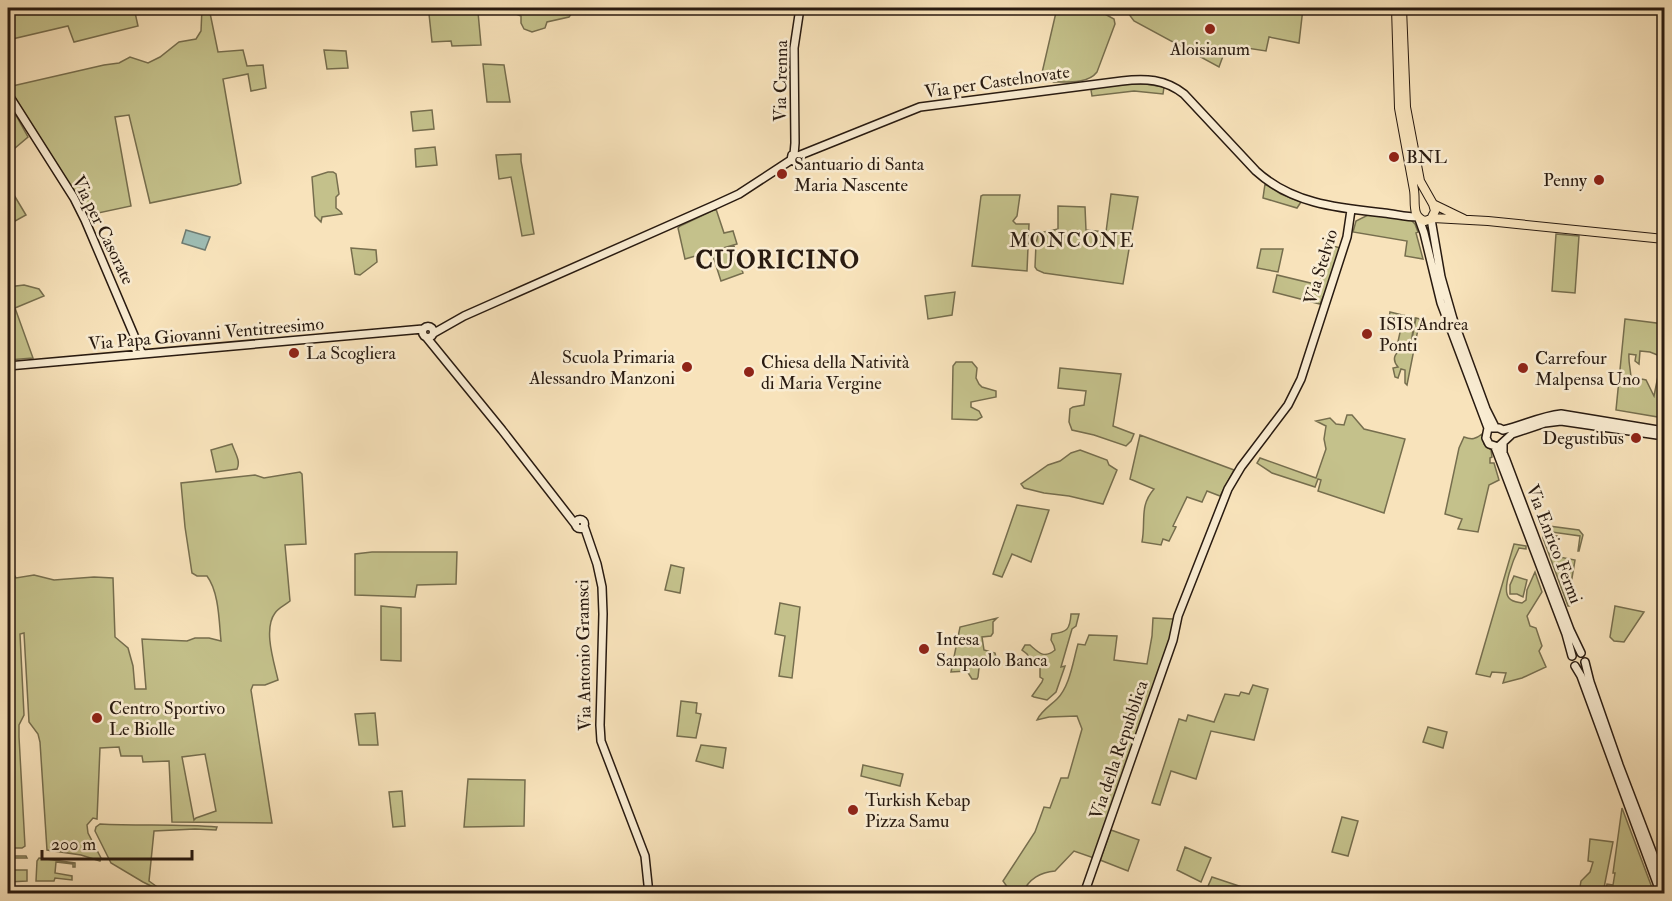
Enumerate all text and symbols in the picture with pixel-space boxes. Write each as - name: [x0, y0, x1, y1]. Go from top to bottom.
- marker: Aloisianum: [1203, 22, 1217, 36]
- place label: Aloisianum: [1169, 38, 1250, 61]
- street label: Via Crenna: [769, 39, 793, 122]
- street label: Via per Castelnovate: [923, 60, 1072, 104]
- place label: BNL: [1406, 146, 1447, 169]
- marker: BNL: [1387, 150, 1401, 164]
- place label: Santuario di Santa Maria Nascente: [794, 153, 925, 197]
- marker: Santuario di Santa Maria Nascente: [775, 167, 789, 181]
- place label: Penny: [1543, 169, 1588, 192]
- street label: Via per Casorate: [67, 172, 140, 289]
- marker: Penny: [1592, 173, 1606, 187]
- street label: Via Stelvio: [1299, 226, 1343, 308]
- district label: MONCONE: [1009, 228, 1135, 253]
- district label: CUORICINO: [696, 245, 861, 276]
- street label: Via Papa Giovanni Ventitreesimo: [87, 312, 325, 356]
- place label: ISIS Andrea Ponti: [1379, 313, 1469, 357]
- marker: ISIS Andrea Ponti: [1360, 327, 1374, 341]
- place label: La Scogliera: [306, 342, 397, 365]
- marker: La Scogliera: [287, 346, 301, 360]
- place label: Scuola Primaria Alessandro Manzoni: [528, 346, 676, 390]
- place label: Carrefour Malpensa Uno: [1535, 347, 1640, 391]
- place label: Chiesa della Natività di Maria Vergine: [761, 351, 910, 395]
- marker: Scuola Primaria Alessandro Manzoni: [680, 360, 694, 374]
- marker: Carrefour Malpensa Uno: [1516, 361, 1530, 375]
- marker: Chiesa della Natività di Maria Vergine: [742, 365, 756, 379]
- place label: Degustibus: [1543, 427, 1624, 450]
- marker: Degustibus: [1629, 431, 1643, 445]
- street label: Via Enrico Fermi: [1521, 481, 1587, 607]
- street label: Via Antonio Gramsci: [571, 579, 597, 731]
- place label: Intesa Sanpaolo Banca: [936, 628, 1048, 672]
- marker: Intesa Sanpaolo Banca: [917, 642, 931, 656]
- street label: Via della Repubblica: [1084, 677, 1154, 823]
- place label: Centro Sportivo Le Biolle: [109, 697, 225, 741]
- marker: Centro Sportivo Le Biolle: [90, 711, 104, 725]
- place label: Turkish Kebap Pizza Samu: [865, 789, 970, 833]
- marker: Turkish Kebap Pizza Samu: [846, 803, 860, 817]
- scale bar: [42, 823, 192, 861]
- text: 200 m: [51, 833, 96, 856]

